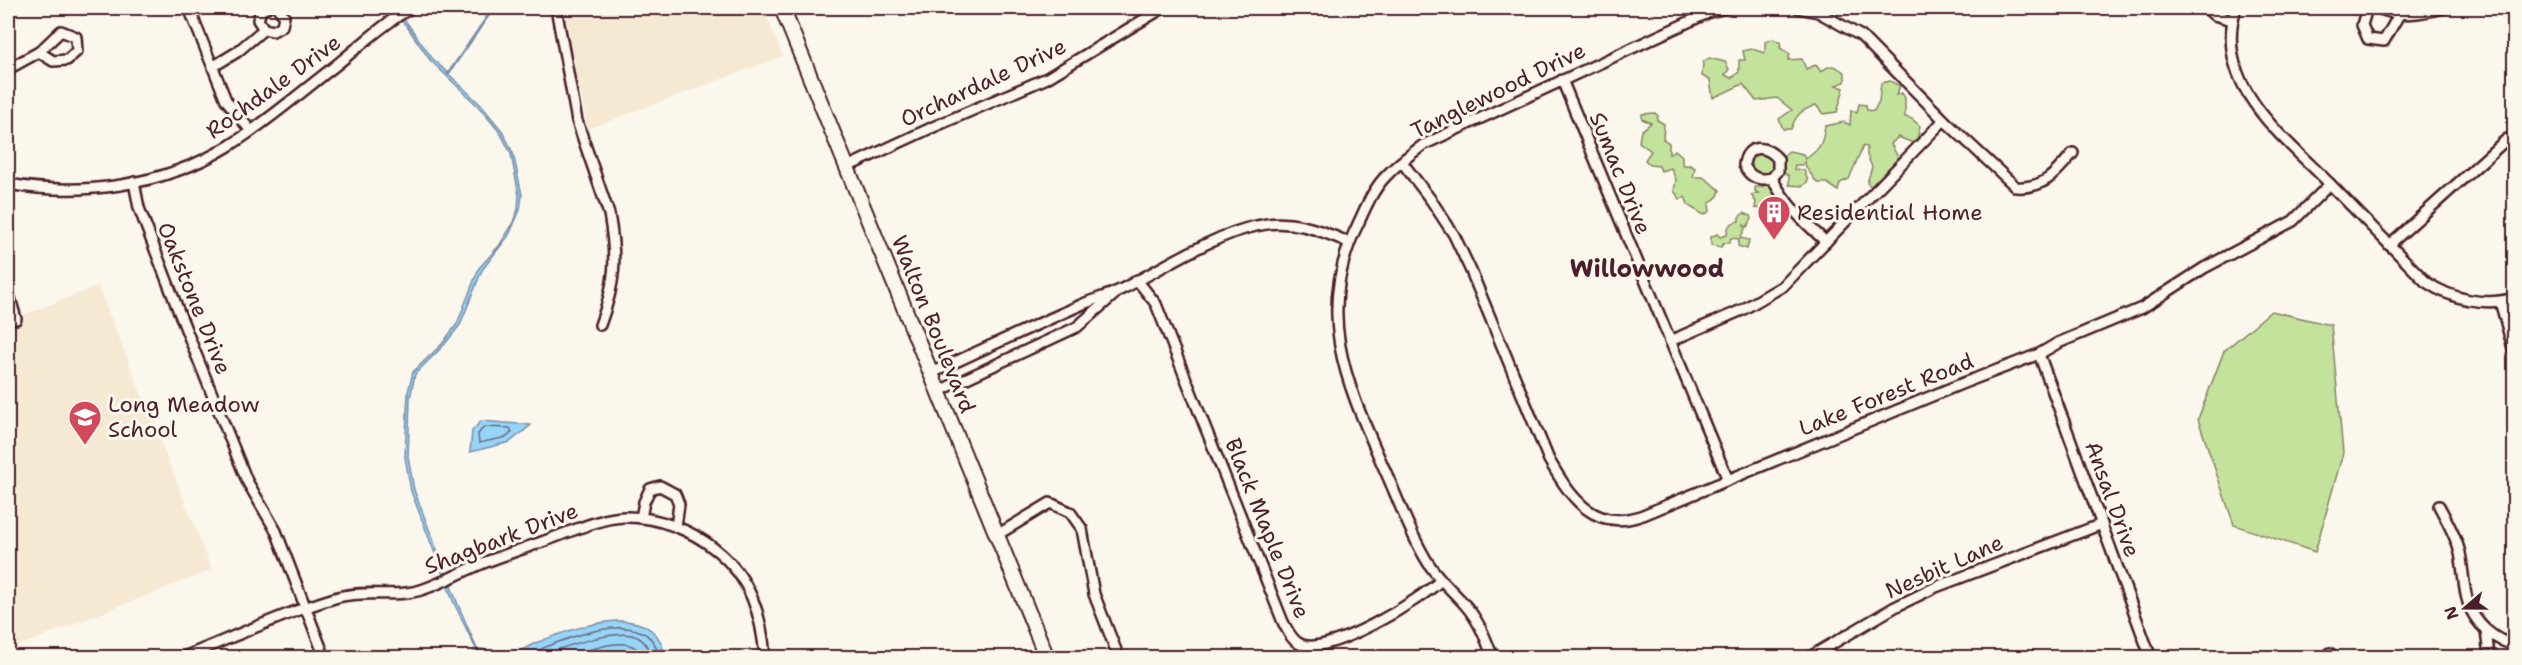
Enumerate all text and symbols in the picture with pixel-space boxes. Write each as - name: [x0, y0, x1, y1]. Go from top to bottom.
- street label: Rochdale Drive: [200, 28, 347, 145]
- street label: Orchardale Drive: [896, 31, 1071, 134]
- street label: Tanglewood Drive: [1406, 36, 1590, 145]
- street label: Sumac Drive: [1583, 108, 1658, 239]
- building icon: Residential Home: [1756, 194, 1792, 241]
- place label: Residential Home: [1797, 198, 1983, 227]
- street label: Oakstone Drive: [151, 218, 238, 379]
- street label: Walton Boulevard: [885, 231, 982, 417]
- district label: Willowwood: [1570, 253, 1724, 285]
- street label: Lake Forest Road: [1795, 346, 1978, 443]
- place label: Long Meadow School: [108, 390, 260, 444]
- school or university icon: Long Meadow School: [67, 399, 103, 446]
- street label: Black Maple Drive: [1218, 434, 1317, 623]
- street label: Ansal Drive: [2078, 437, 2147, 561]
- street label: Shagbark Drive: [420, 496, 582, 581]
- street label: Nesbit Lane: [1881, 528, 2008, 605]
- north arrow: [2435, 578, 2495, 638]
- text: N: [2439, 603, 2463, 623]

